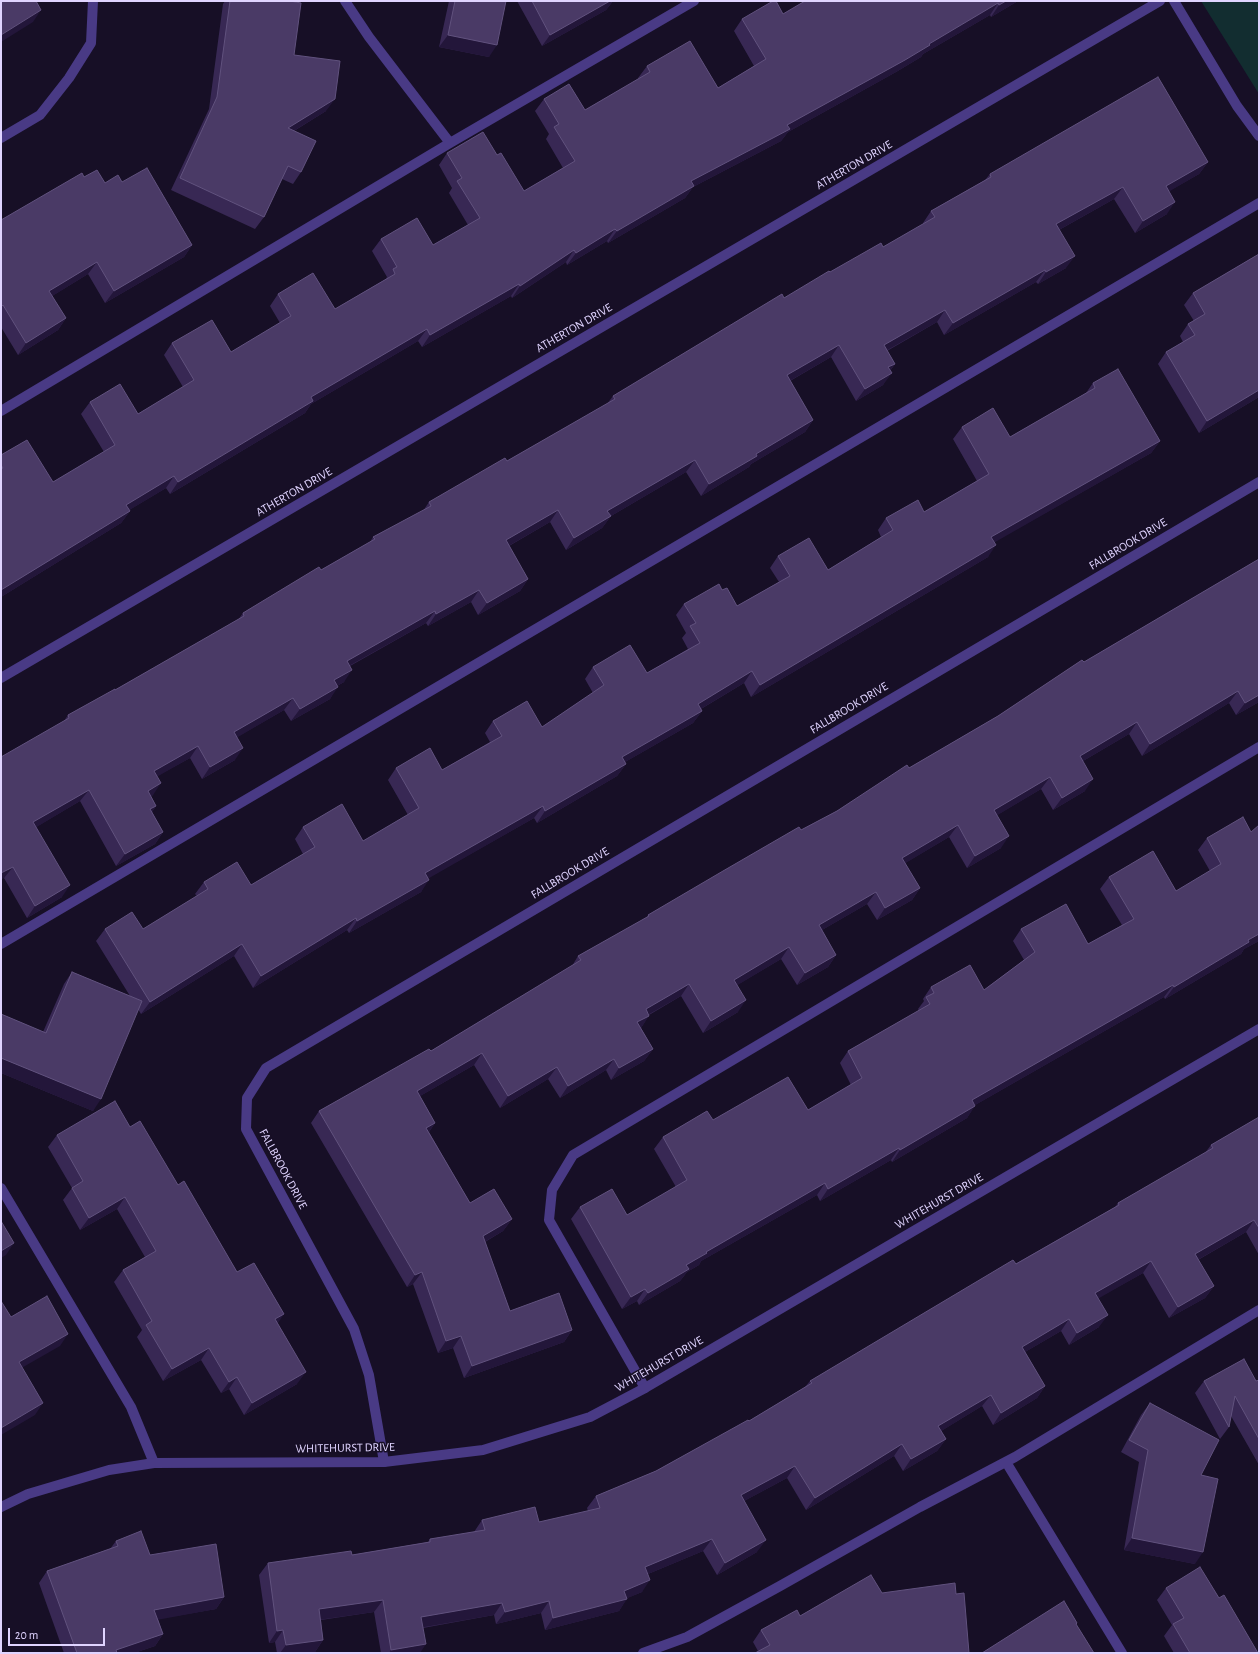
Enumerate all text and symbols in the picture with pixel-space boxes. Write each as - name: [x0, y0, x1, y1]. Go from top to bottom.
- street label: ATHERTON DRIVE: [813, 137, 895, 193]
- street label: ATHERTON DRIVE: [533, 300, 615, 356]
- street label: ATHERTON DRIVE: [253, 464, 335, 520]
- street label: FALLBROOK DRIVE: [1086, 515, 1170, 573]
- street label: FALLBROOK DRIVE: [807, 679, 891, 737]
- street label: FALLBROOK DRIVE: [528, 844, 612, 902]
- street label: FALLBROOK DRIVE: [256, 1127, 310, 1211]
- street label: WHITEHURST DRIVE: [892, 1170, 986, 1232]
- street label: WHITEHURST DRIVE: [612, 1333, 706, 1395]
- street label: WHITEHURST DRIVE: [295, 1440, 395, 1456]
- scale bar: [10, 1620, 107, 1646]
- text: 20 m: [15, 1629, 38, 1641]

